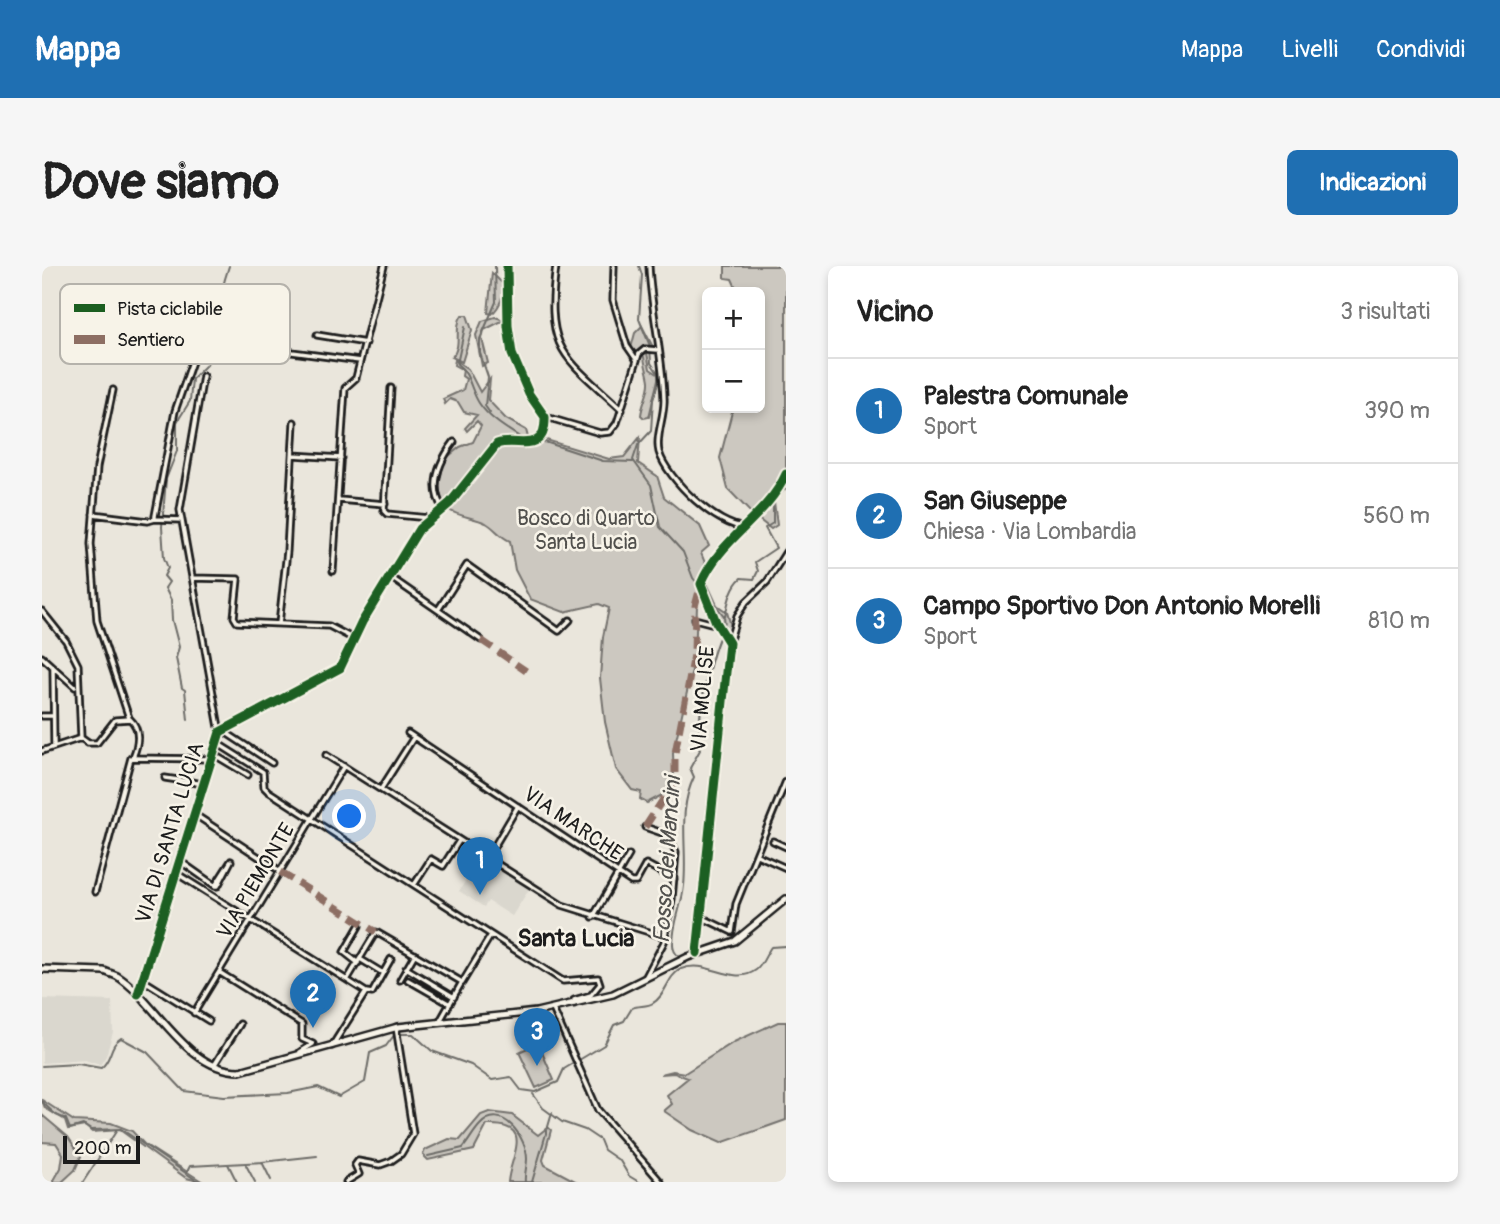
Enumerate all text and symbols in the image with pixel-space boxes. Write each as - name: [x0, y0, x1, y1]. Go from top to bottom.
- text: Mappa: [35, 29, 121, 70]
- text: Mappa: [1181, 35, 1243, 64]
- text: Livelli: [1281, 35, 1338, 64]
- text: Condividi: [1376, 35, 1465, 64]
- button: Indicazioni: [1287, 150, 1458, 215]
- text: Dove siamo: [42, 152, 279, 213]
- legend: [60, 284, 290, 364]
- map controls: [702, 287, 765, 413]
- button: +: [702, 287, 765, 350]
- text: Vicino: [856, 293, 933, 330]
- text: Pista ciclabile: [117, 297, 223, 321]
- text: 3 risultati: [1340, 297, 1430, 326]
- text: Sentiero: [117, 328, 185, 352]
- button: −: [702, 350, 765, 413]
- text: Palestra Comunale: [923, 380, 1128, 412]
- text: 1: [875, 396, 884, 425]
- text: 390 m: [1364, 396, 1430, 425]
- text: Sport: [923, 412, 977, 441]
- text: San Giuseppe: [923, 485, 1067, 517]
- text: 2: [873, 501, 885, 530]
- text: 560 m: [1363, 501, 1430, 530]
- park label: Bosco di Quarto Santa Lucia: [517, 505, 655, 556]
- text: Chiesa · Via Lombardia: [923, 517, 1136, 546]
- text: Campo Sportivo Don Antonio Morelli: [923, 590, 1320, 622]
- text: 3: [873, 606, 885, 635]
- text: 810 m: [1368, 606, 1430, 635]
- text: Sport: [923, 622, 977, 651]
- street label: VIA MOLISE: [685, 645, 721, 753]
- street label: VIA DI SANTA LUCIA: [130, 739, 210, 927]
- water label: Fosso dei Mancini: [647, 772, 688, 944]
- street label: VIA MARCHE: [518, 781, 628, 867]
- your location: [332, 799, 366, 833]
- street label: VIA PIEMONTE: [211, 818, 301, 944]
- pin: 1: [457, 837, 503, 895]
- district label: Santa Lucia: [517, 924, 635, 953]
- pin: 2: [290, 970, 336, 1028]
- pin: 3: [514, 1008, 560, 1066]
- scale bar: [63, 1133, 140, 1165]
- text: 200 m: [74, 1136, 132, 1160]

